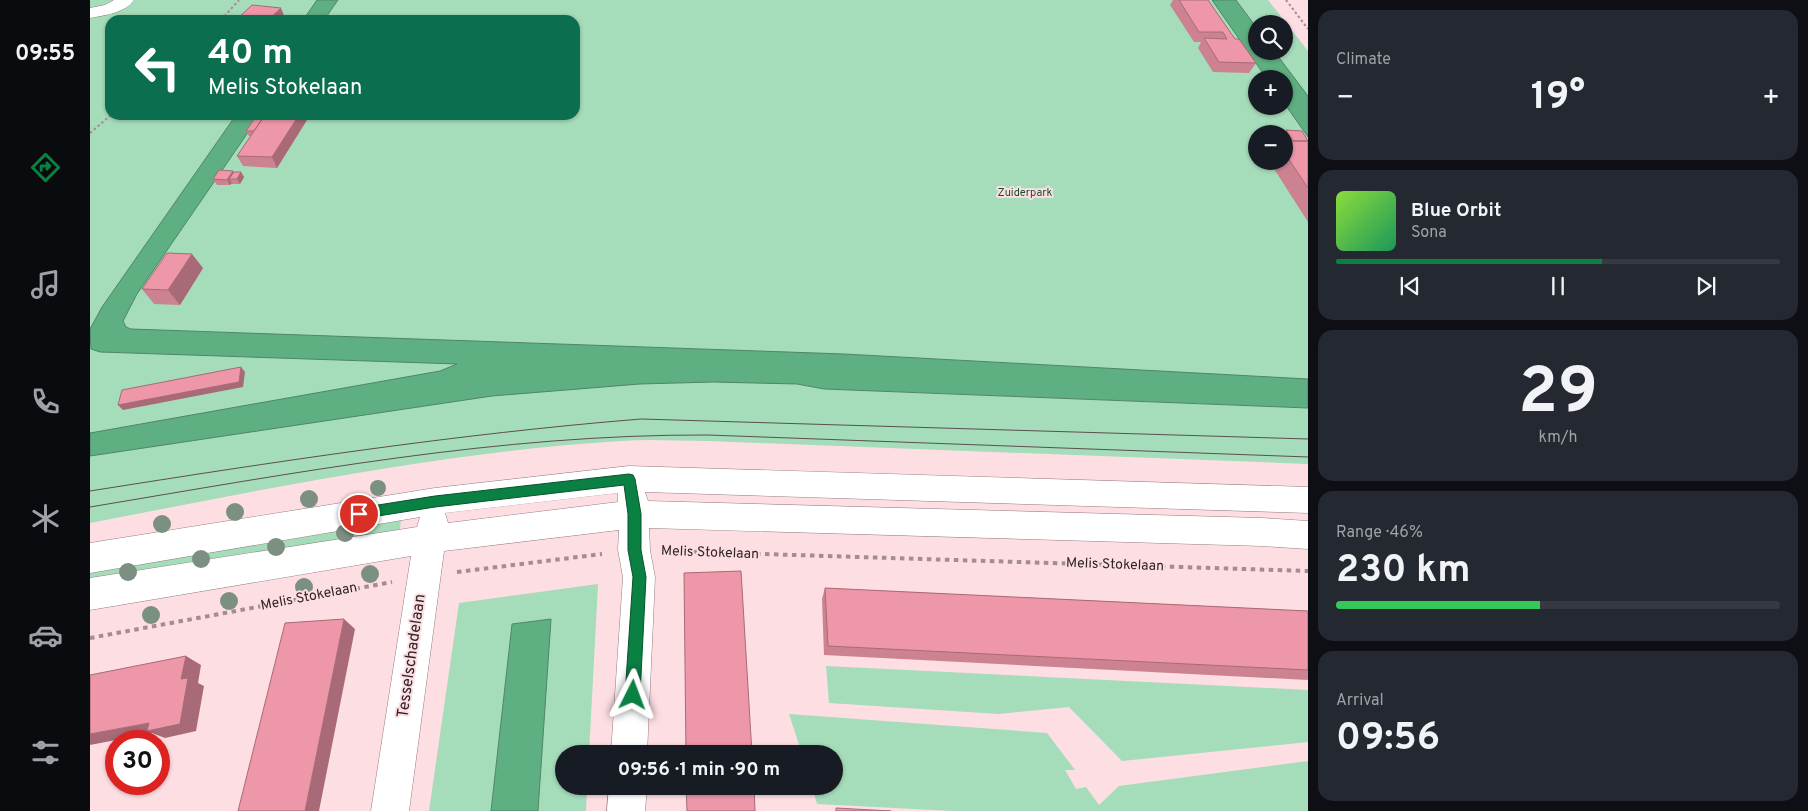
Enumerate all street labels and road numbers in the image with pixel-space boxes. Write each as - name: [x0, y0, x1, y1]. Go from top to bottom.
- street label: Melis Stokelaan: [661, 543, 759, 563]
- street label: Melis Stokelaan: [1066, 555, 1164, 575]
- street label: Melis Stokelaan: [259, 579, 359, 615]
- street label: Tesselschadelaan: [393, 593, 431, 719]

